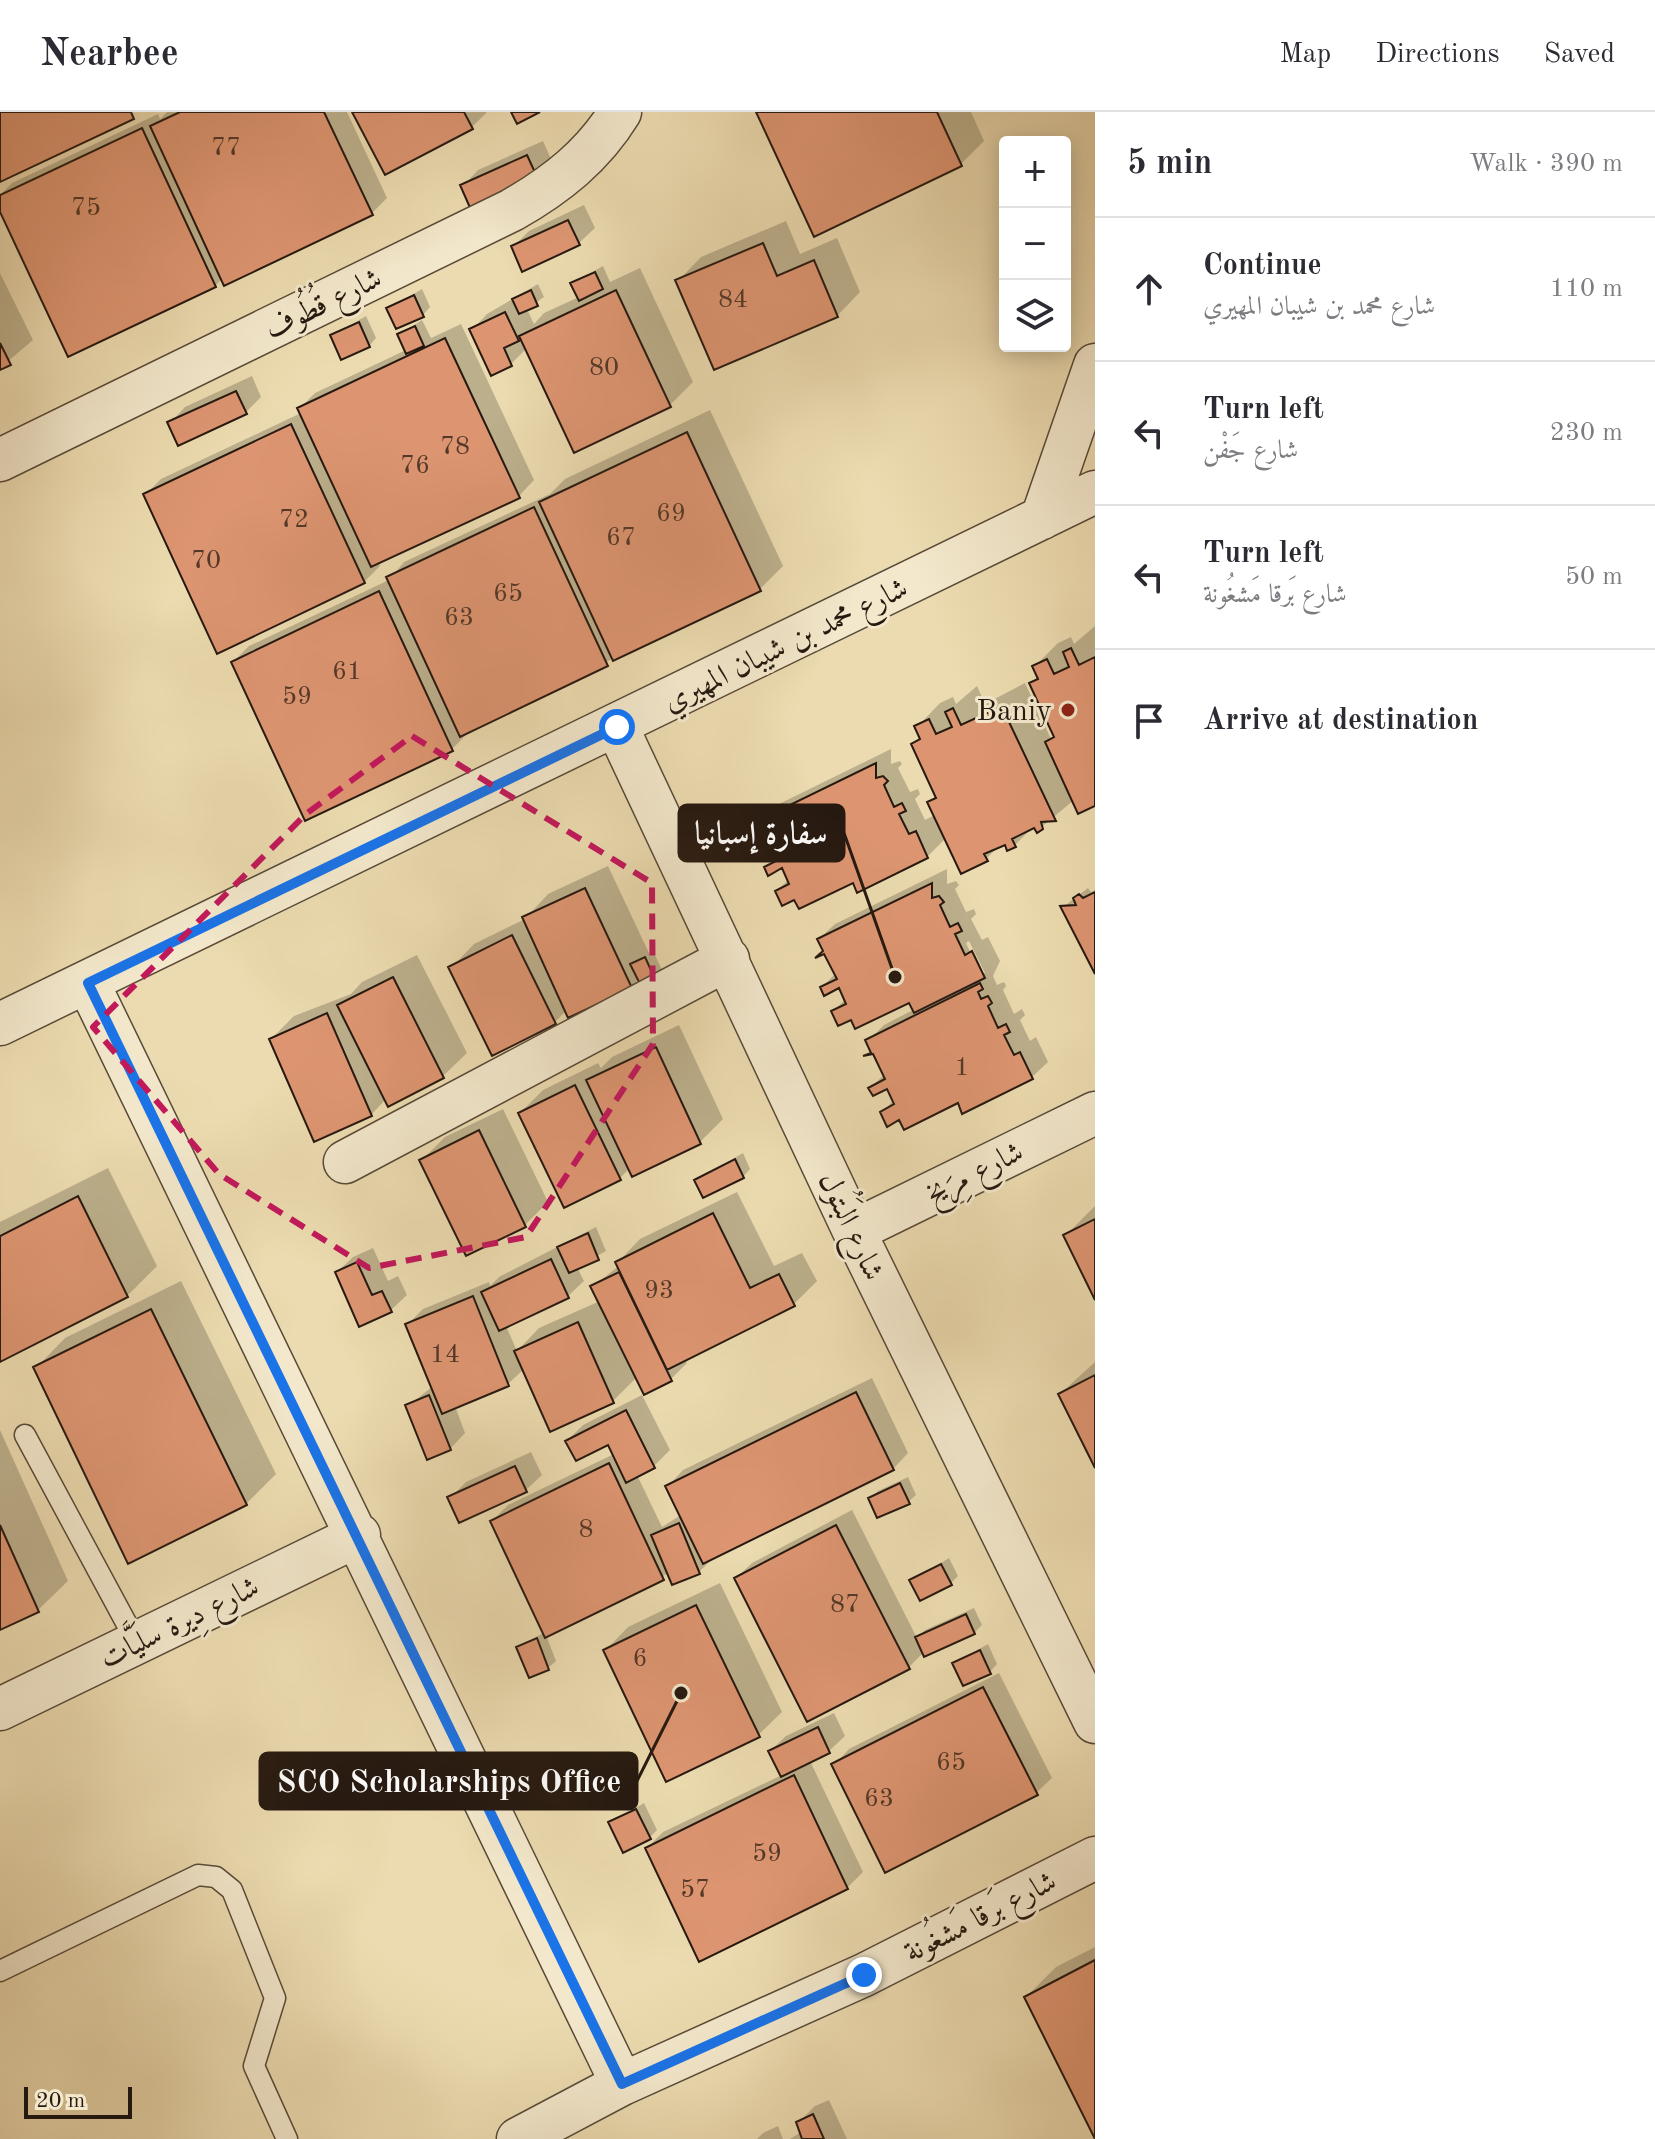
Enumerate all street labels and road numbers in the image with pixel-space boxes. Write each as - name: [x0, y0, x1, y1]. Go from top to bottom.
- street label: شارع قُطُوف: [256, 253, 390, 353]
- street label: شارع محمد بن شيبان المهيري: [659, 574, 916, 725]
- street label: شارع مِرَيخ: [921, 1137, 1032, 1217]
- street label: شارع البَتُول: [805, 1163, 899, 1289]
- street label: شارع دِيرة سلَيَّات: [90, 1561, 268, 1682]
- street label: شارع بَرقا مَشغُونة: [895, 1856, 1065, 1976]

